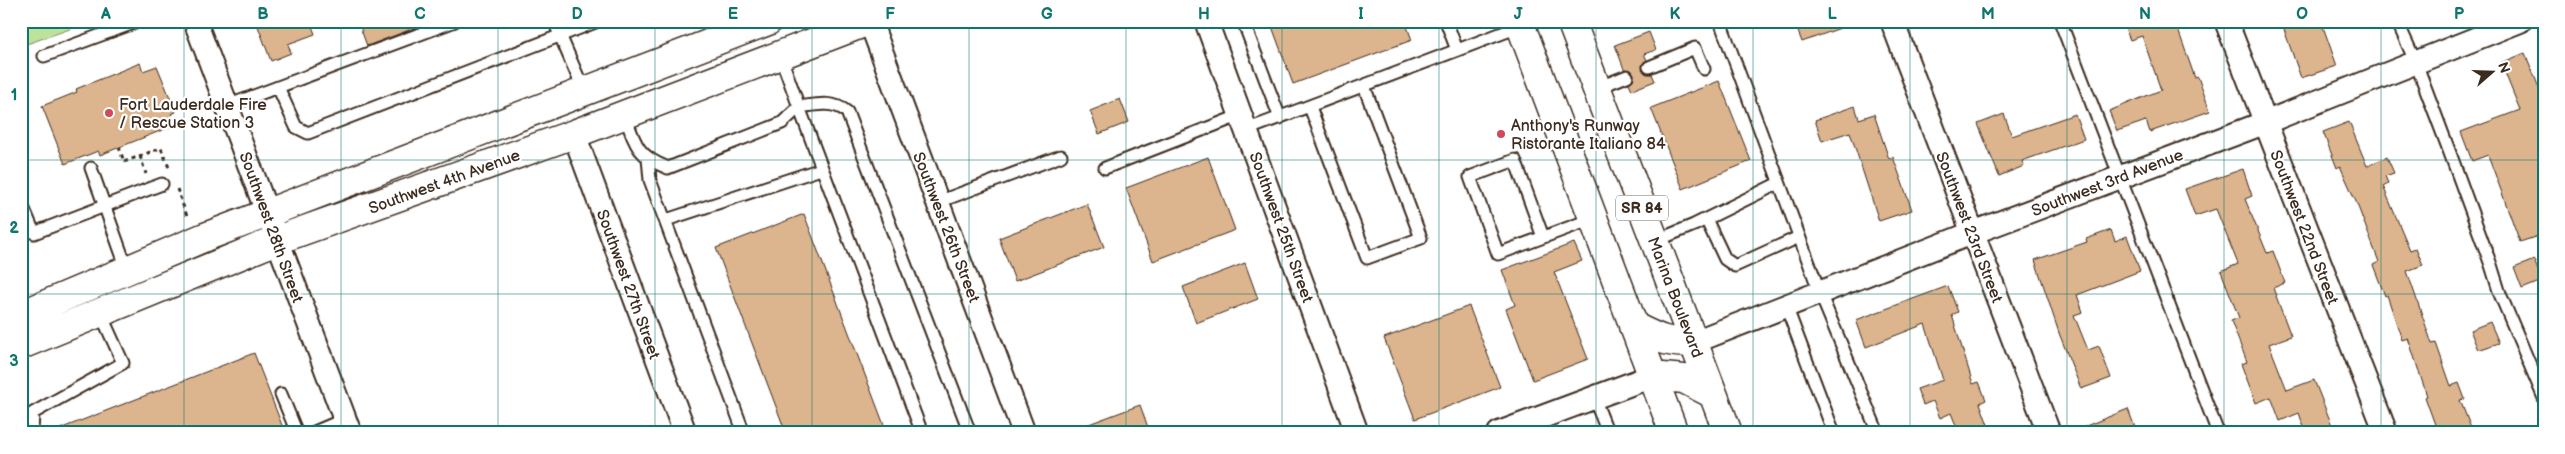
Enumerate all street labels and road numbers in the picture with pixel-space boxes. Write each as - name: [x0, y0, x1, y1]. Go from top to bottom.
- street label: Southwest 4th Avenue: [366, 146, 523, 219]
- street label: Southwest 3rd Avenue: [2029, 146, 2187, 221]
- street label: Southwest 22nd Street: [2265, 148, 2342, 307]
- street label: Southwest 23rd Street: [1931, 149, 2006, 306]
- street label: Southwest 28th Street: [234, 150, 307, 305]
- street label: Southwest 26th Street: [908, 150, 983, 305]
- street label: Southwest 25th Street: [1245, 150, 1317, 305]
- road number: SR 84: [1616, 196, 1668, 220]
- street label: Southwest 27th Street: [592, 207, 663, 362]
- street label: Marina Boulevard: [1643, 235, 1706, 361]

